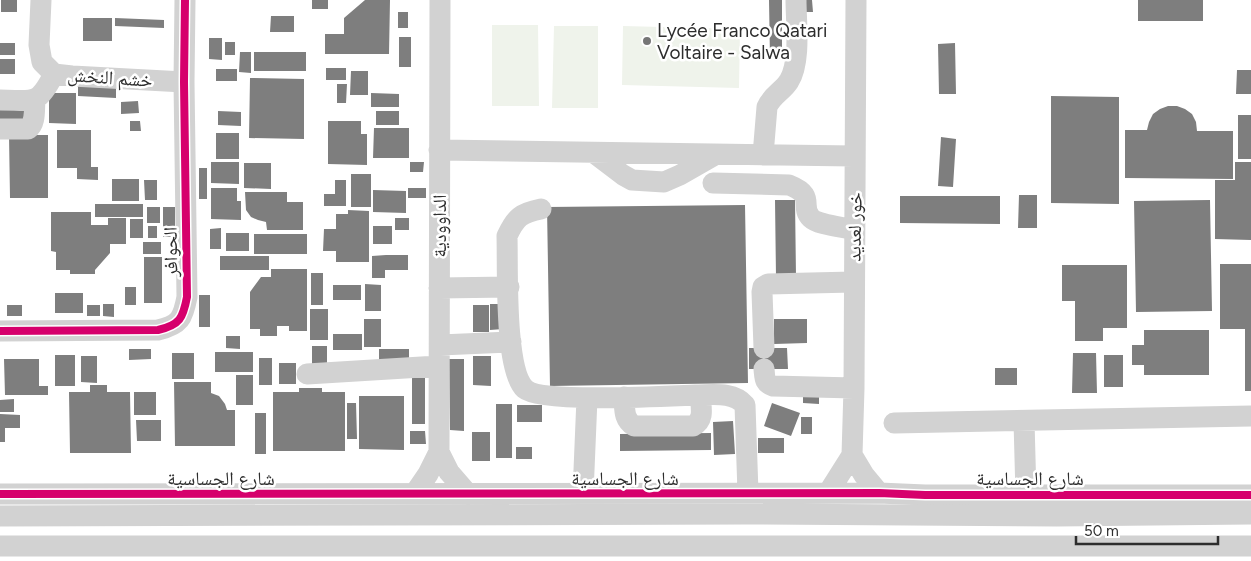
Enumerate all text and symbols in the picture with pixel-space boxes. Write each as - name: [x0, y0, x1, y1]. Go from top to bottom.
- place label: Lycée Franco Qatari Voltaire - Salwa: [657, 19, 827, 64]
- marker: Lycée Franco Qatari Voltaire - Salwa: [641, 35, 653, 47]
- street label: خشم النخش: [66, 63, 153, 93]
- street label: خور لعديد: [842, 192, 867, 262]
- street label: الداوودية: [428, 195, 451, 257]
- street label: الحوافر: [159, 227, 182, 278]
- street label: شارع الجساسية: [167, 467, 275, 490]
- street label: شارع الجساسية: [571, 467, 679, 490]
- street label: شارع الجساسية: [976, 467, 1084, 490]
- scale bar: [1076, 514, 1218, 546]
- text: 50 m: [1084, 522, 1119, 540]

